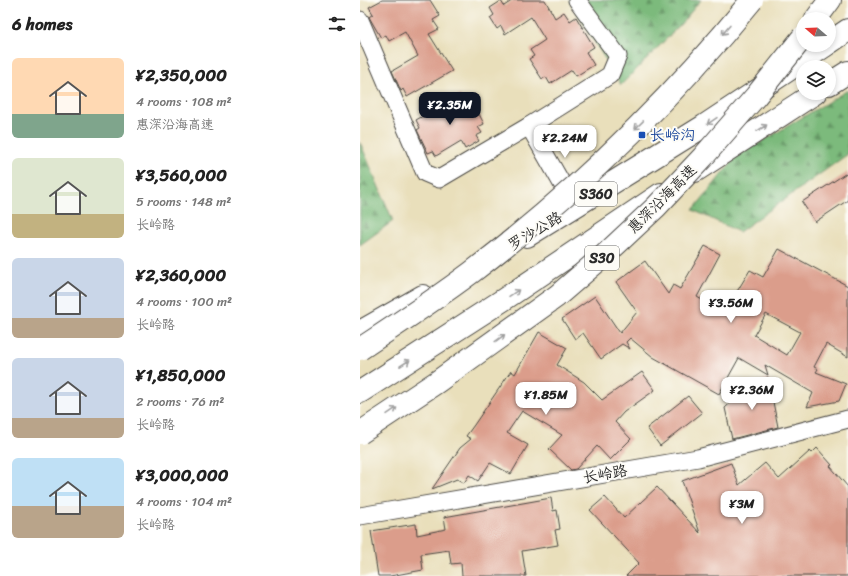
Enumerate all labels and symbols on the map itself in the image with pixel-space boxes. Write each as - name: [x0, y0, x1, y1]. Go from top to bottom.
- north arrow: [796, 12, 836, 52]
- one-way arrow: [722, 24, 731, 35]
- pin: ¥2.35M: [417, 92, 483, 126]
- one-way arrow: [707, 117, 718, 125]
- one-way arrow: [634, 121, 644, 130]
- place label: 长岭沟: [650, 122, 695, 148]
- one-way arrow: [756, 123, 768, 131]
- pin: ¥2.24M: [532, 125, 598, 159]
- marker: 长岭沟: [637, 130, 647, 140]
- street label: 惠深沿海高速: [621, 158, 703, 240]
- road number: S360: [575, 182, 617, 206]
- street label: 罗沙公路: [503, 204, 567, 258]
- road number: S30: [585, 246, 619, 270]
- one-way arrow: [508, 289, 519, 297]
- pin: ¥3.56M: [698, 290, 764, 324]
- one-way arrow: [494, 334, 505, 342]
- one-way arrow: [399, 359, 410, 368]
- pin: ¥2.36M: [719, 377, 785, 411]
- pin: ¥1.85M: [513, 382, 579, 416]
- one-way arrow: [387, 407, 398, 415]
- street label: 长岭路: [581, 457, 629, 491]
- pin: ¥3M: [723, 491, 761, 525]

